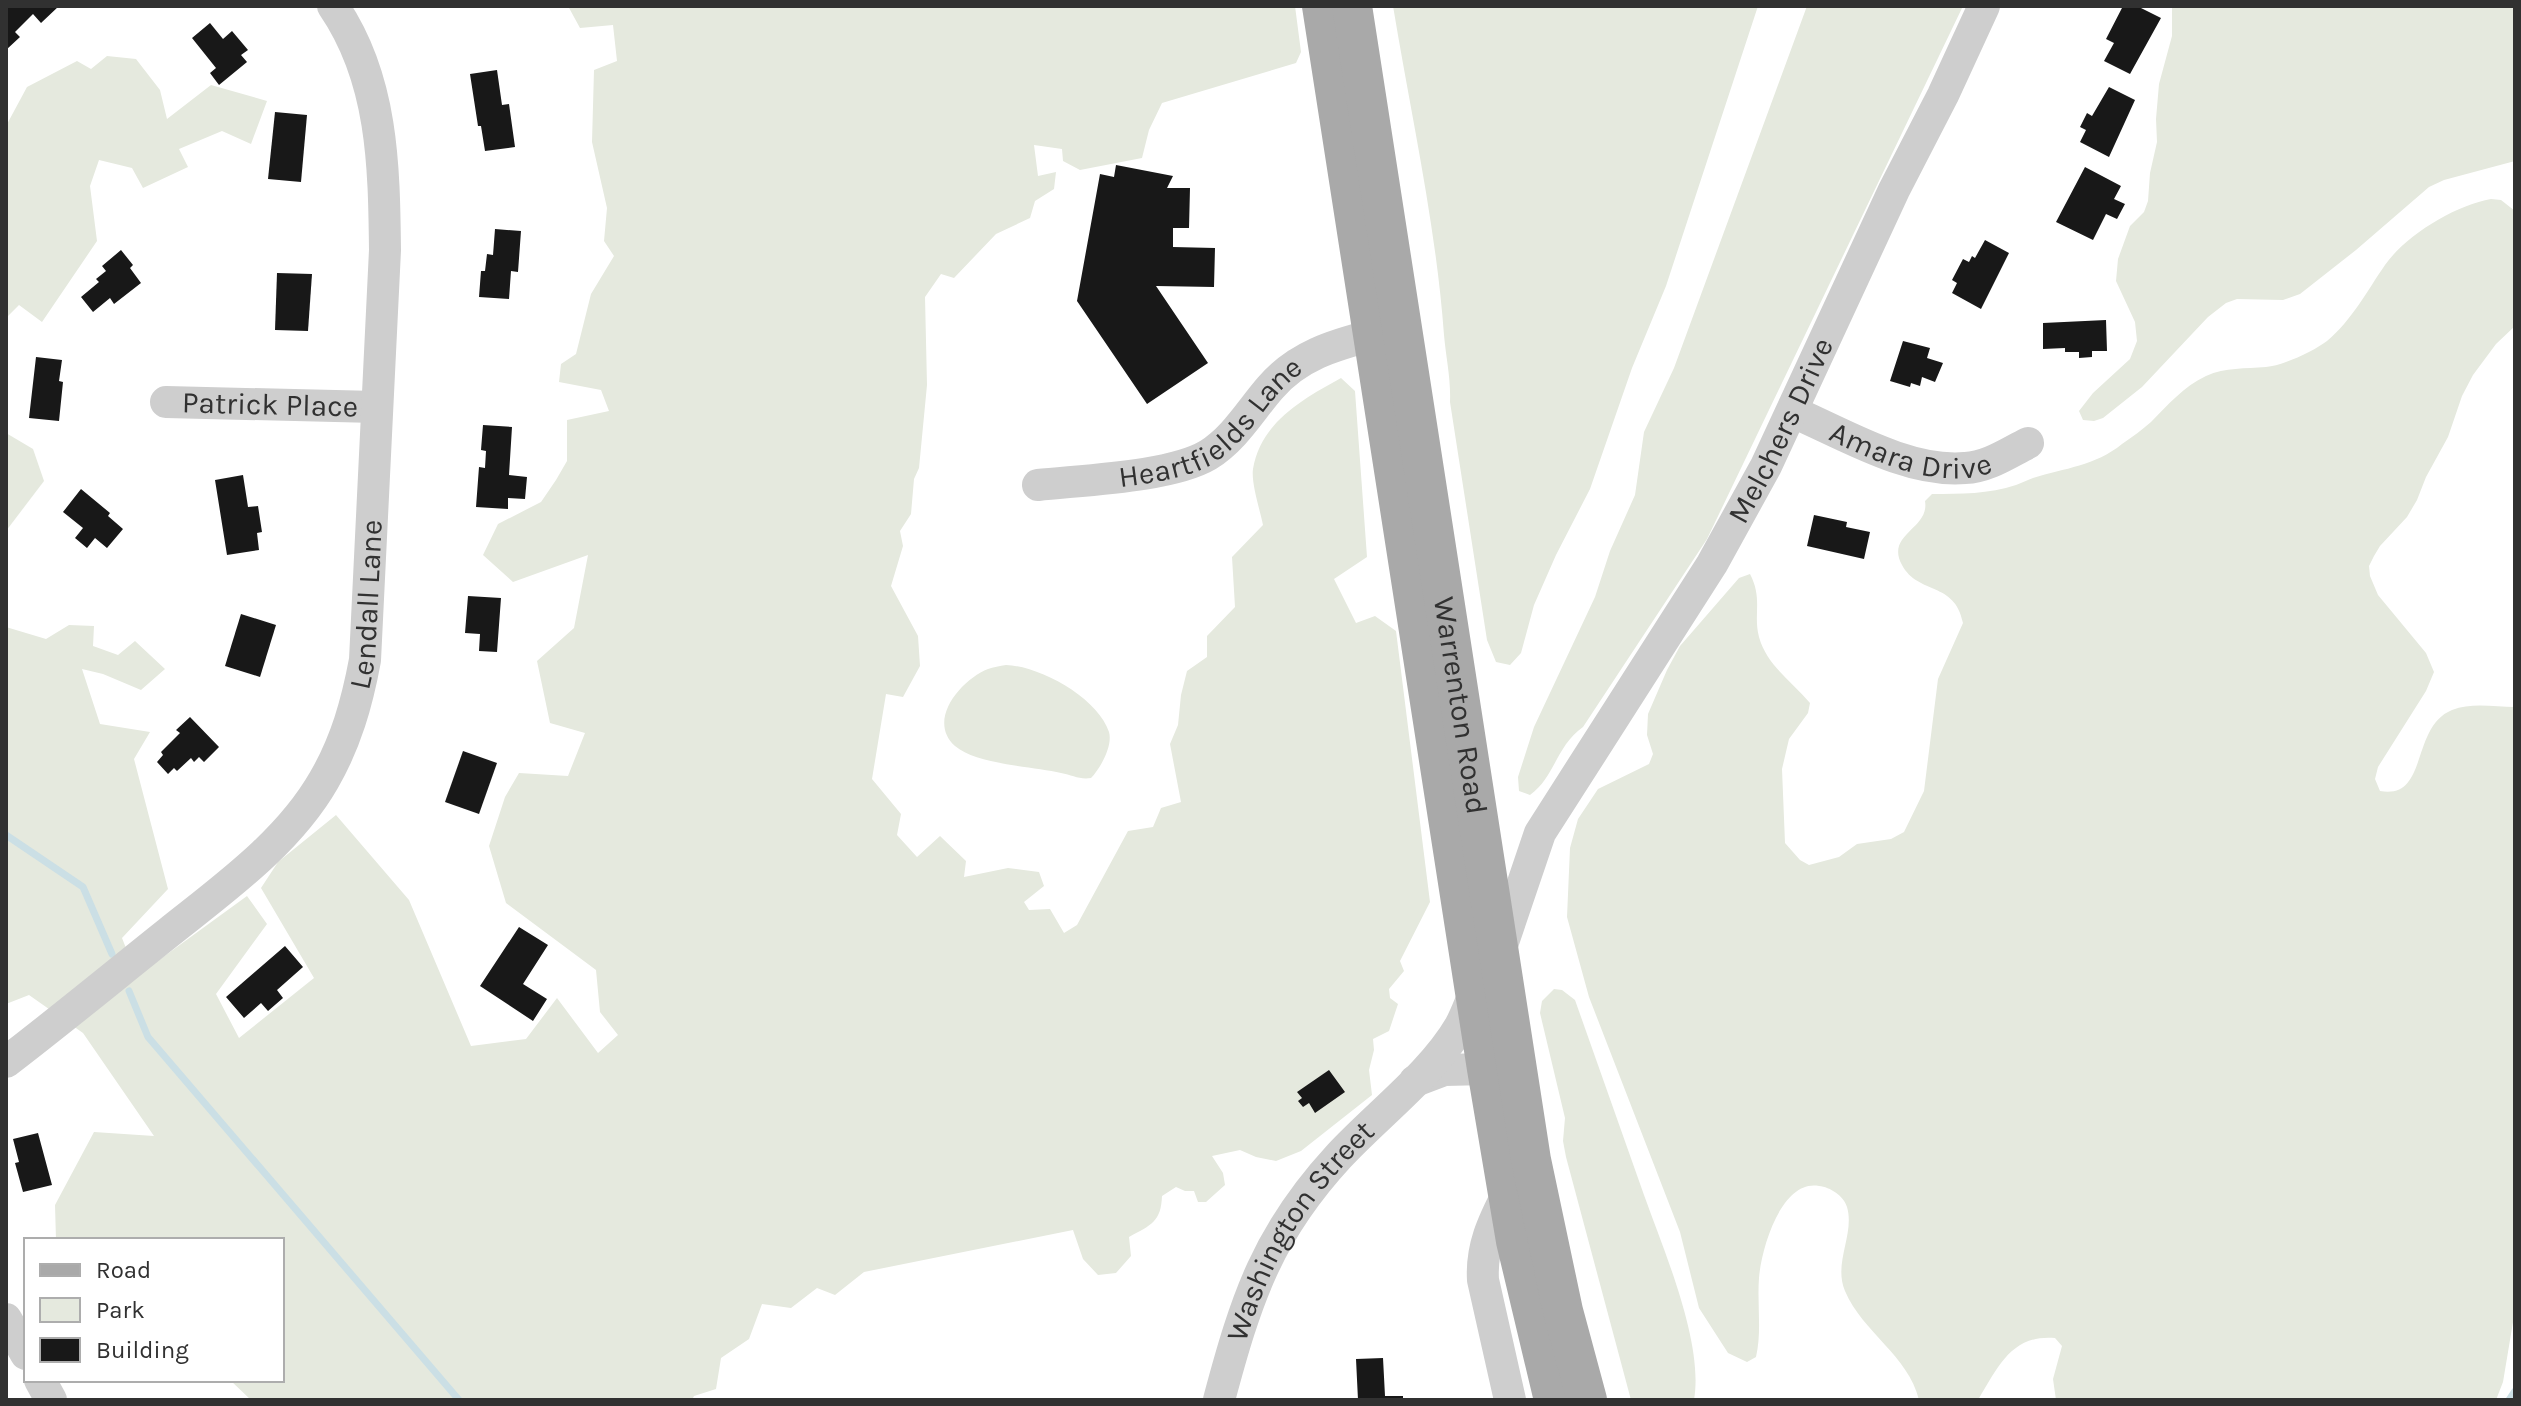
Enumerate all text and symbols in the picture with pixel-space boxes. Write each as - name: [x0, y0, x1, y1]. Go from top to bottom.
- street label: Melchers Drive: [1720, 332, 1841, 530]
- street label: Heartfields Lane: [1116, 349, 1309, 495]
- street label: Patrick Place: [181, 384, 358, 425]
- street label: Amara Drive: [1824, 414, 1996, 486]
- street label: Lendall Lane: [341, 519, 390, 693]
- street label: Warrenton Road: [1426, 594, 1495, 817]
- street label: Washington Street: [1219, 1113, 1381, 1346]
- legend: [24, 1238, 284, 1382]
- text: Road: [96, 1256, 151, 1284]
- text: Park: [96, 1296, 145, 1324]
- text: Building: [96, 1336, 189, 1364]

